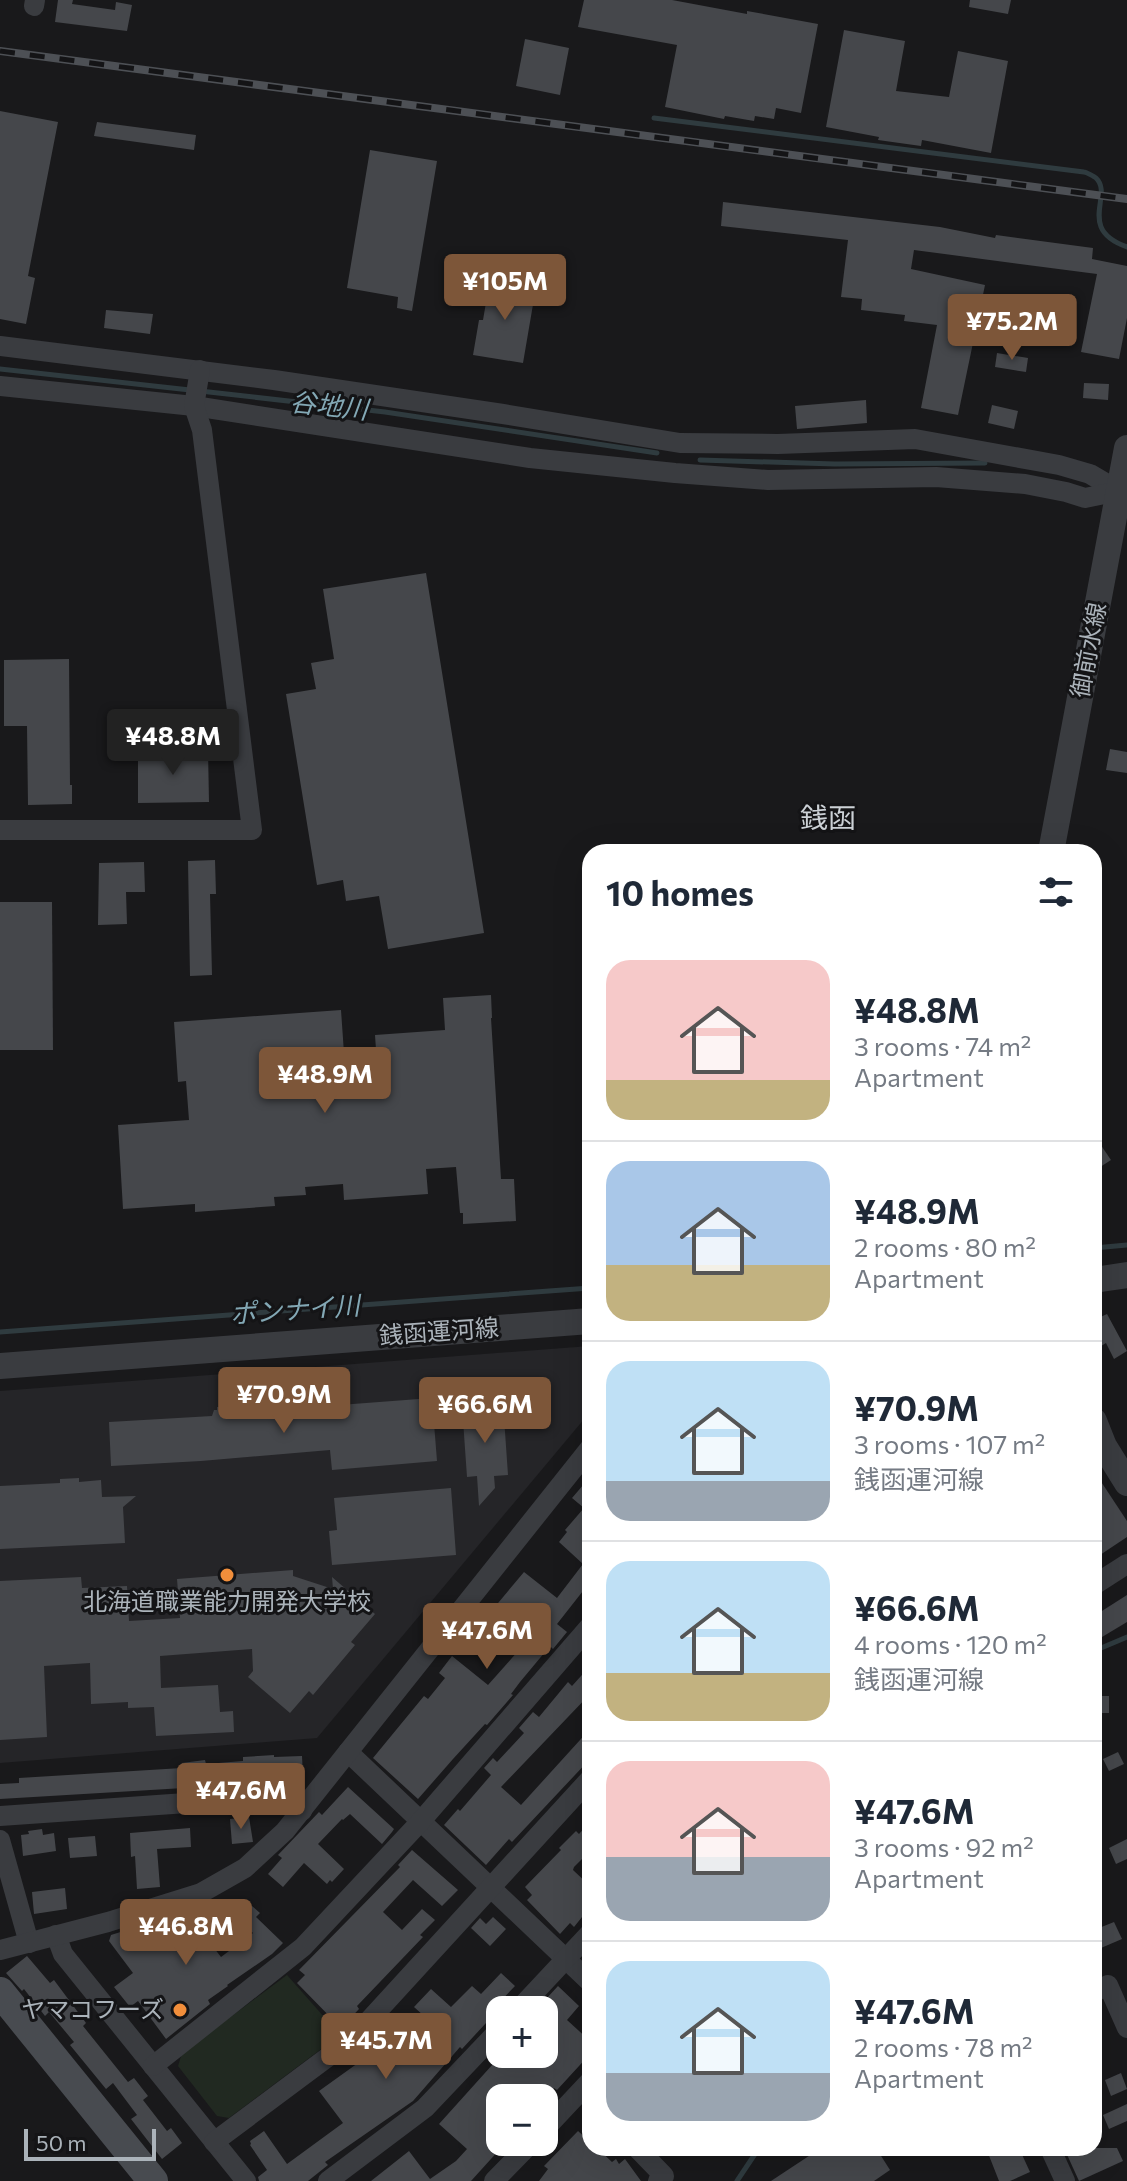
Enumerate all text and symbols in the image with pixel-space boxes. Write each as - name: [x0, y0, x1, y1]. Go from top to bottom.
- pin: ¥105M: [449, 254, 561, 322]
- text: ¥105M: [462, 264, 548, 295]
- pin: ¥75.2M: [947, 294, 1077, 362]
- text: ¥75.2M: [966, 304, 1058, 335]
- water label: 谷地川: [289, 385, 373, 424]
- street label: 御前水線: [1064, 600, 1111, 700]
- pin: ¥48.8M: [108, 709, 238, 777]
- text: ¥48.8M: [125, 719, 221, 750]
- district label: 銭函: [800, 800, 856, 834]
- icon: filters: [1034, 870, 1078, 914]
- text: 10 homes: [606, 871, 754, 913]
- text: ¥48.8M: [854, 988, 980, 1030]
- icon: home: [670, 992, 766, 1088]
- text: 3 rooms · 74 m²: [854, 1030, 1031, 1061]
- pin: ¥48.9M: [260, 1047, 390, 1115]
- text: ¥48.9M: [277, 1057, 373, 1088]
- text: Apartment: [854, 1061, 984, 1092]
- text: ¥48.9M: [854, 1189, 980, 1231]
- icon: home: [670, 1193, 766, 1289]
- text: 2 rooms · 80 m²: [854, 1231, 1036, 1262]
- text: Apartment: [854, 1262, 984, 1293]
- water label: ポンナイ川: [229, 1288, 364, 1329]
- street label: 銭函運河線: [378, 1312, 500, 1349]
- pin: ¥70.9M: [219, 1367, 349, 1435]
- text: ¥70.9M: [236, 1377, 332, 1408]
- pin: ¥66.6M: [420, 1377, 550, 1445]
- text: ¥70.9M: [854, 1386, 979, 1428]
- text: ¥66.6M: [437, 1387, 533, 1418]
- icon: home: [670, 1393, 766, 1489]
- text: 3 rooms · 107 m²: [854, 1428, 1045, 1459]
- text: 銭函運河線: [854, 1463, 984, 1494]
- marker: 北海道職業能力開発大学校: [218, 1566, 236, 1584]
- place label: 北海道職業能力開発大学校: [83, 1586, 371, 1615]
- text: ¥66.6M: [854, 1586, 980, 1628]
- icon: home: [670, 1593, 766, 1689]
- pin: ¥47.6M: [422, 1603, 552, 1671]
- text: ¥47.6M: [441, 1613, 533, 1644]
- text: 4 rooms · 120 m²: [854, 1628, 1047, 1659]
- text: 銭函運河線: [854, 1663, 984, 1694]
- pin: ¥47.6M: [176, 1763, 306, 1831]
- text: ¥47.6M: [195, 1773, 287, 1804]
- text: ¥47.6M: [854, 1789, 975, 1831]
- icon: home: [670, 1793, 766, 1889]
- text: 3 rooms · 92 m²: [854, 1831, 1034, 1862]
- text: Apartment: [854, 1862, 984, 1893]
- pin: ¥46.8M: [121, 1899, 251, 1967]
- text: ¥46.8M: [138, 1909, 234, 1940]
- text: ¥47.6M: [854, 1989, 975, 2031]
- icon: home: [670, 1993, 766, 2089]
- place label: ヤマコフーズ: [21, 1994, 164, 2023]
- map controls: [486, 1996, 558, 2156]
- button: +: [486, 1996, 558, 2068]
- marker: ヤマコフーズ: [171, 2001, 189, 2019]
- pin: ¥45.7M: [321, 2013, 451, 2081]
- text: ¥45.7M: [339, 2023, 433, 2054]
- text: 2 rooms · 78 m²: [854, 2031, 1033, 2062]
- text: Apartment: [854, 2062, 984, 2093]
- button: −: [486, 2084, 558, 2156]
- scale bar: [24, 2125, 156, 2161]
- text: 50 m: [36, 2129, 86, 2156]

